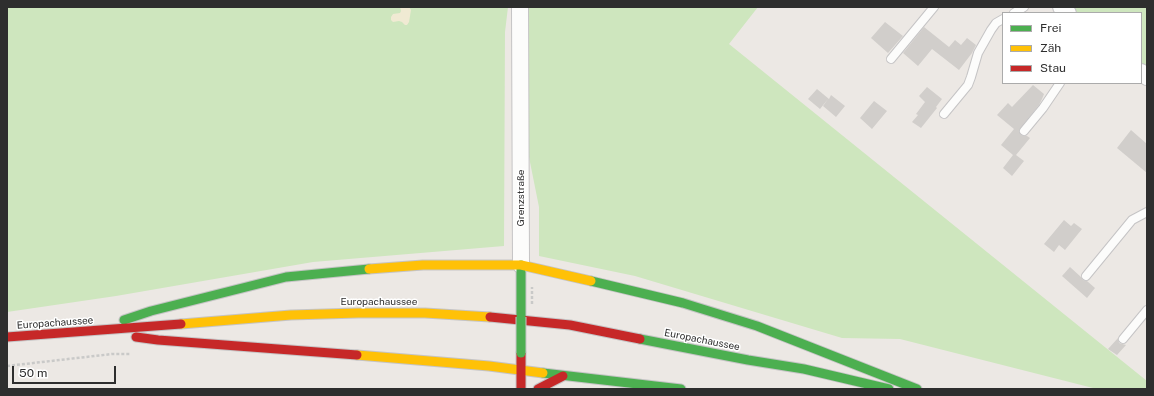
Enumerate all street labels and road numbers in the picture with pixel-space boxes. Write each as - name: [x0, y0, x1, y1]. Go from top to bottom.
- street label: Grenzstraße: [515, 169, 527, 227]
- street label: Europachaussee: [341, 296, 417, 308]
- street label: Europachaussee: [16, 314, 94, 332]
- street label: Europachaussee: [663, 327, 741, 353]

